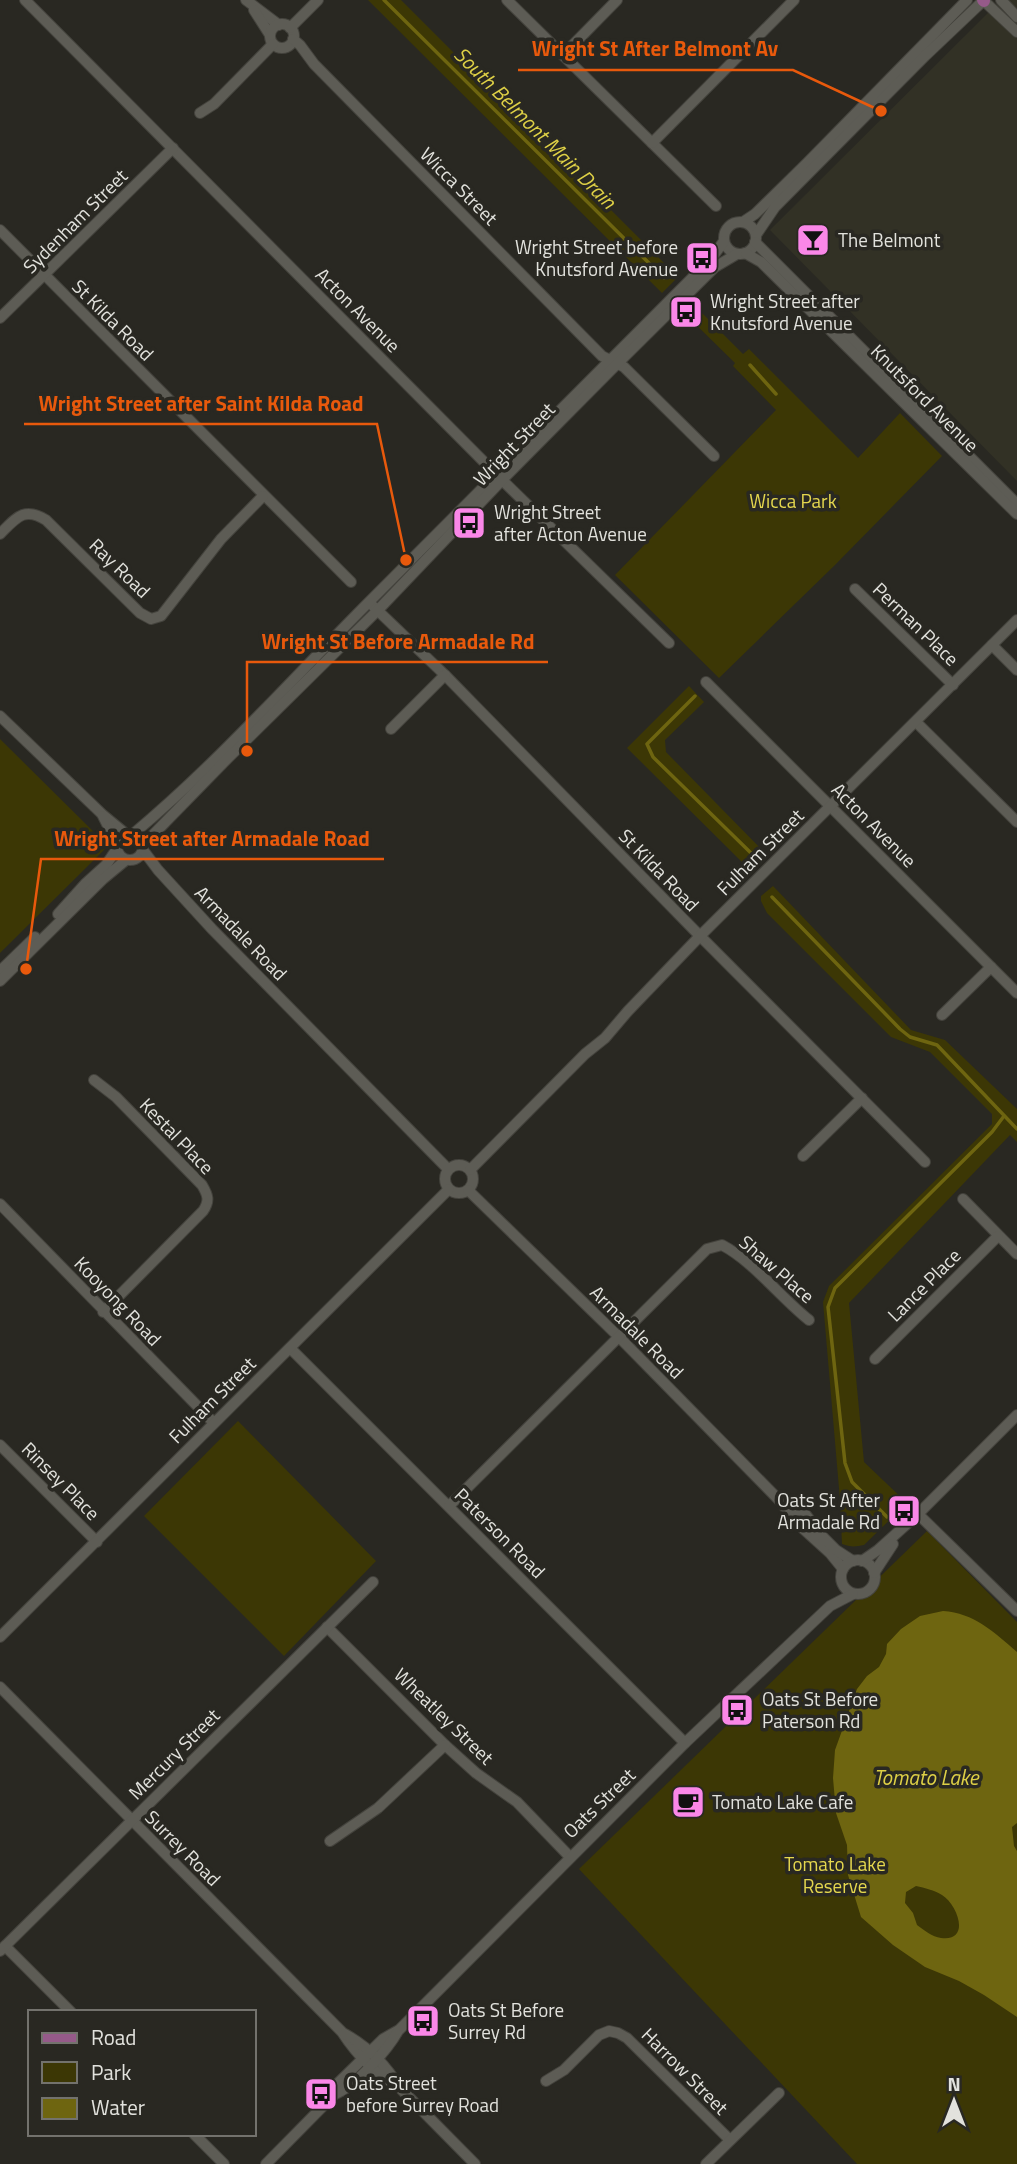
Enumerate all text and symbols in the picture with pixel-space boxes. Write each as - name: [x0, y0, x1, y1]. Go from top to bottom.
- callout: Wright St After Belmont Av: [518, 28, 793, 70]
- text: Wright St After Belmont Av: [532, 32, 779, 64]
- water label: South Belmont Main Drain: [447, 39, 625, 216]
- street label: Wicca Street: [414, 140, 505, 232]
- street label: Sydenham Street: [16, 161, 134, 280]
- bar icon: The Belmont: [794, 221, 832, 259]
- place label: The Belmont: [838, 225, 941, 254]
- place label: Wright Street before Knutsford Avenue: [515, 232, 678, 283]
- bus stop icon: Wright Street before Knutsford Avenue: [683, 239, 721, 277]
- street label: Acton Avenue: [309, 260, 408, 359]
- street label: St Kilda Road: [66, 272, 161, 367]
- place label: Wright Street after Knutsford Avenue: [710, 286, 860, 337]
- bus stop icon: Wright Street after Knutsford Avenue: [667, 293, 705, 331]
- street label: Knutsford Avenue: [865, 337, 986, 458]
- callout: Wright Street after Saint Kilda Road: [24, 382, 377, 424]
- text: Wright Street after Saint Kilda Road: [38, 387, 364, 419]
- street label: Wright Street: [466, 395, 561, 492]
- park label: Wicca Park: [749, 486, 837, 515]
- place label: Wright Street after Acton Avenue: [494, 497, 647, 548]
- bus stop icon: Wright Street after Acton Avenue: [450, 504, 488, 542]
- street label: Ray Road: [83, 531, 158, 604]
- street label: Perman Place: [867, 575, 966, 672]
- callout: Wright St Before Armadale Rd: [247, 620, 548, 662]
- text: Wright St Before Armadale Rd: [262, 625, 534, 657]
- street label: Acton Avenue: [825, 775, 924, 874]
- street label: Fulham Street: [709, 801, 810, 902]
- callout: Wright Street after Armadale Road: [41, 817, 384, 859]
- text: Wright Street after Armadale Road: [54, 822, 370, 854]
- street label: St Kilda Road: [612, 822, 706, 918]
- street label: Armadale Road: [188, 879, 294, 987]
- street label: Kestal Place: [133, 1091, 221, 1180]
- street label: Shaw Place: [733, 1228, 821, 1310]
- street label: Lance Place: [880, 1241, 967, 1328]
- street label: Kooyong Road: [68, 1249, 169, 1352]
- street label: Armadale Road: [584, 1278, 691, 1385]
- street label: Fulham Street: [161, 1349, 262, 1450]
- street label: Rinsey Place: [16, 1435, 107, 1526]
- street label: Paterson Road: [448, 1481, 552, 1585]
- place label: Oats St After Armadale Rd: [777, 1485, 880, 1536]
- bus stop icon: Oats St After Armadale Rd: [885, 1492, 923, 1530]
- street label: Wheatley Street: [388, 1660, 501, 1771]
- place label: Oats St Before Paterson Rd: [762, 1684, 878, 1735]
- bus stop icon: Oats St Before Paterson Rd: [718, 1691, 756, 1729]
- street label: Mercury Street: [121, 1701, 226, 1806]
- street label: Oats Street: [556, 1760, 642, 1845]
- water label: Tomato Lake: [873, 1761, 980, 1793]
- cafe icon: Tomato Lake Cafe: [669, 1783, 707, 1821]
- place label: Tomato Lake Cafe: [712, 1787, 853, 1816]
- street label: Surrey Road: [139, 1803, 228, 1892]
- park label: Tomato Lake Reserve: [784, 1849, 886, 1900]
- place label: Oats St Before Surrey Rd: [448, 1995, 564, 2046]
- bus stop icon: Oats St Before Surrey Rd: [404, 2002, 442, 2040]
- legend: [28, 2010, 256, 2136]
- street label: Harrow Street: [635, 2020, 736, 2121]
- text: Road: [91, 2021, 136, 2053]
- text: Park: [91, 2056, 131, 2088]
- north arrow: [919, 2066, 989, 2136]
- place label: Oats Street before Surrey Road: [346, 2068, 499, 2119]
- text: N: [947, 2069, 961, 2098]
- bus stop icon: Oats Street before Surrey Road: [302, 2075, 340, 2113]
- text: Water: [91, 2091, 145, 2123]

